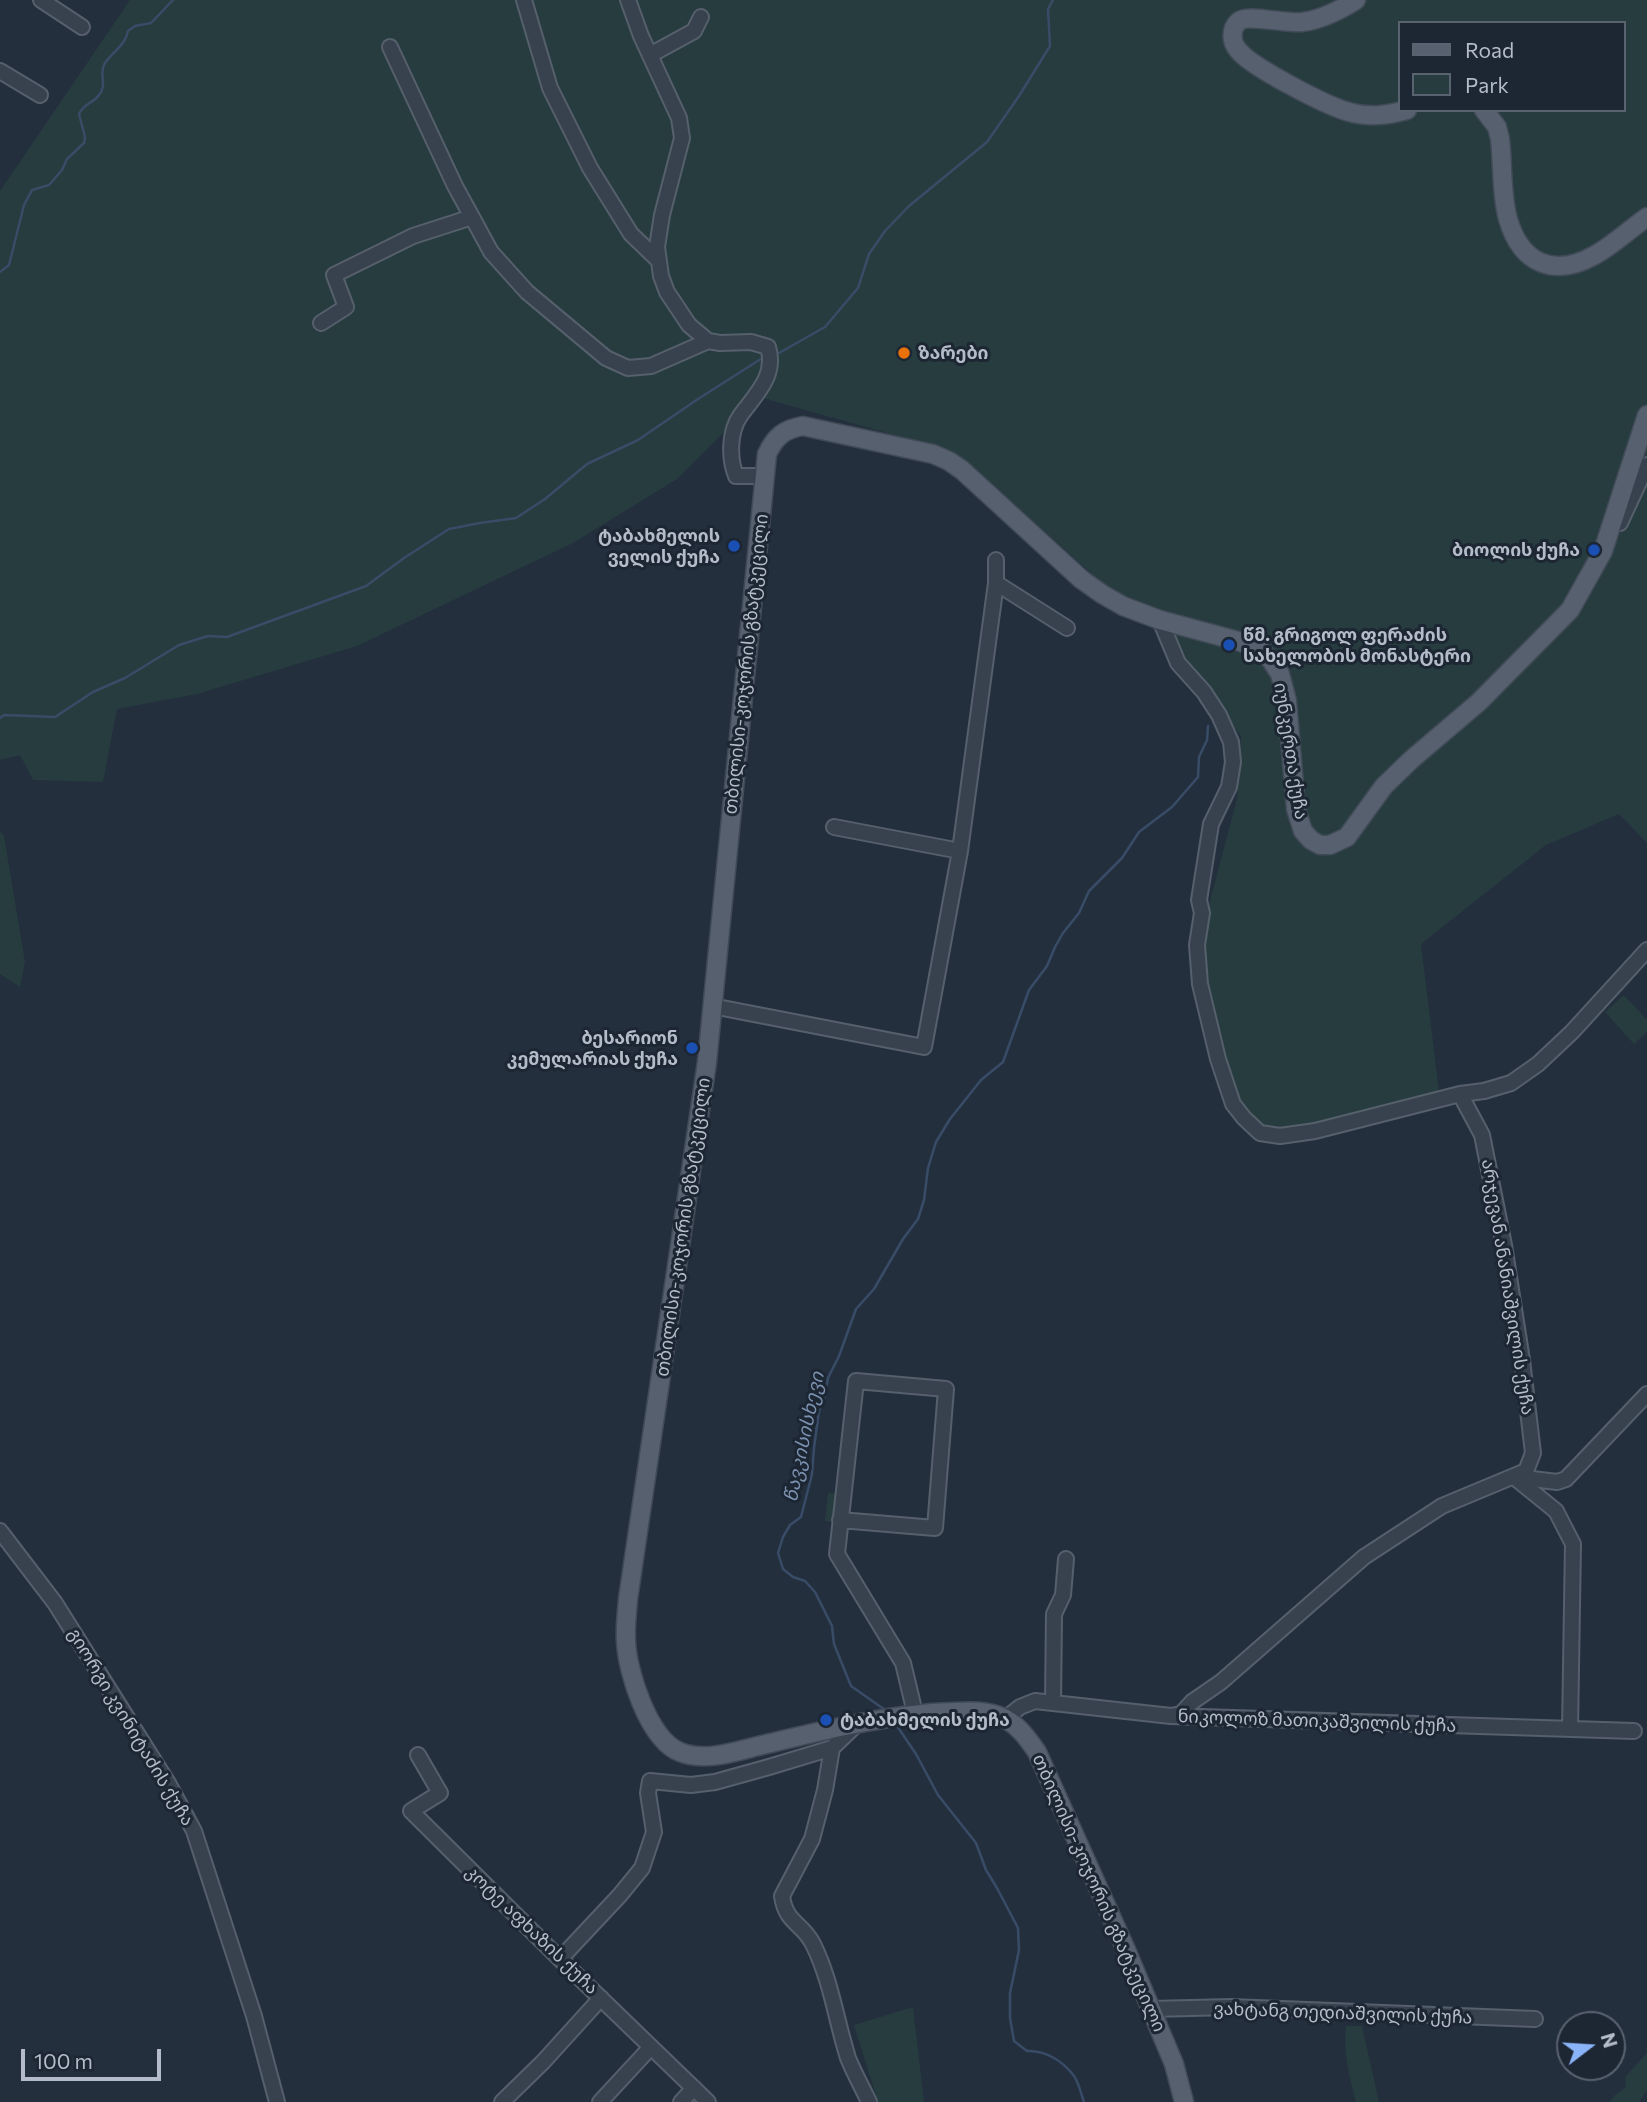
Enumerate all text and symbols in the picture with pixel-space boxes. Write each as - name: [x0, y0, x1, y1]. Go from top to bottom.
- legend: [1398, 21, 1626, 112]
- text: Road: [1465, 37, 1514, 62]
- text: Park: [1465, 72, 1509, 97]
- place label: ზარები: [918, 342, 989, 364]
- marker: ზარები: [896, 345, 912, 361]
- street label: თბილისი-კოჯორის გზატკეცილი: [719, 513, 773, 815]
- place label: ტაბახმელის ველის ქუჩა: [598, 525, 720, 568]
- marker: ტაბახმელის ველის ქუჩა: [726, 538, 742, 554]
- place label: ბიოლის ქუჩა: [1452, 539, 1580, 561]
- marker: ბიოლის ქუჩა: [1586, 542, 1602, 558]
- place label: წმ. გრიგოლ ფერაძის სახელობის მონასტერი: [1243, 624, 1471, 666]
- marker: წმ. გრიგოლ ფერაძის სახელობის მონასტერი: [1221, 637, 1237, 653]
- street label: იუნკერთა ქუჩა: [1270, 681, 1312, 821]
- place label: ბესარიონ კემულარიას ქუჩა: [507, 1027, 678, 1070]
- marker: ბესარიონ კემულარიას ქუჩა: [684, 1040, 700, 1056]
- street label: თბილისი-კოჯორის გზატკეცილი: [651, 1076, 715, 1378]
- street label: არჯევან ანანიაშვილის ქუჩა: [1477, 1158, 1539, 1416]
- water label: წავკისისხევი: [779, 1370, 829, 1504]
- street label: გიორგი კვინიტაძის ქუჩა: [63, 1624, 199, 1830]
- street label: ნიკოლოზ მათიკაშვილის ქუჩა: [1177, 1705, 1457, 1737]
- place label: ტაბახმელის ქუჩა: [840, 1709, 1010, 1731]
- marker: ტაბახმელის ქუჩა: [818, 1712, 834, 1728]
- street label: თბილისი-კოჯორის გზატკეცილი: [1028, 1751, 1170, 2035]
- street label: კოტე აფხაზის ქუჩა: [461, 1861, 603, 1999]
- street label: ვახტანგ თედიაშვილის ქუჩა: [1213, 1998, 1473, 2028]
- north arrow: [1556, 2011, 1626, 2081]
- text: N: [1597, 2030, 1623, 2050]
- scale bar: [24, 2036, 164, 2080]
- text: 100 m: [34, 2048, 93, 2073]

